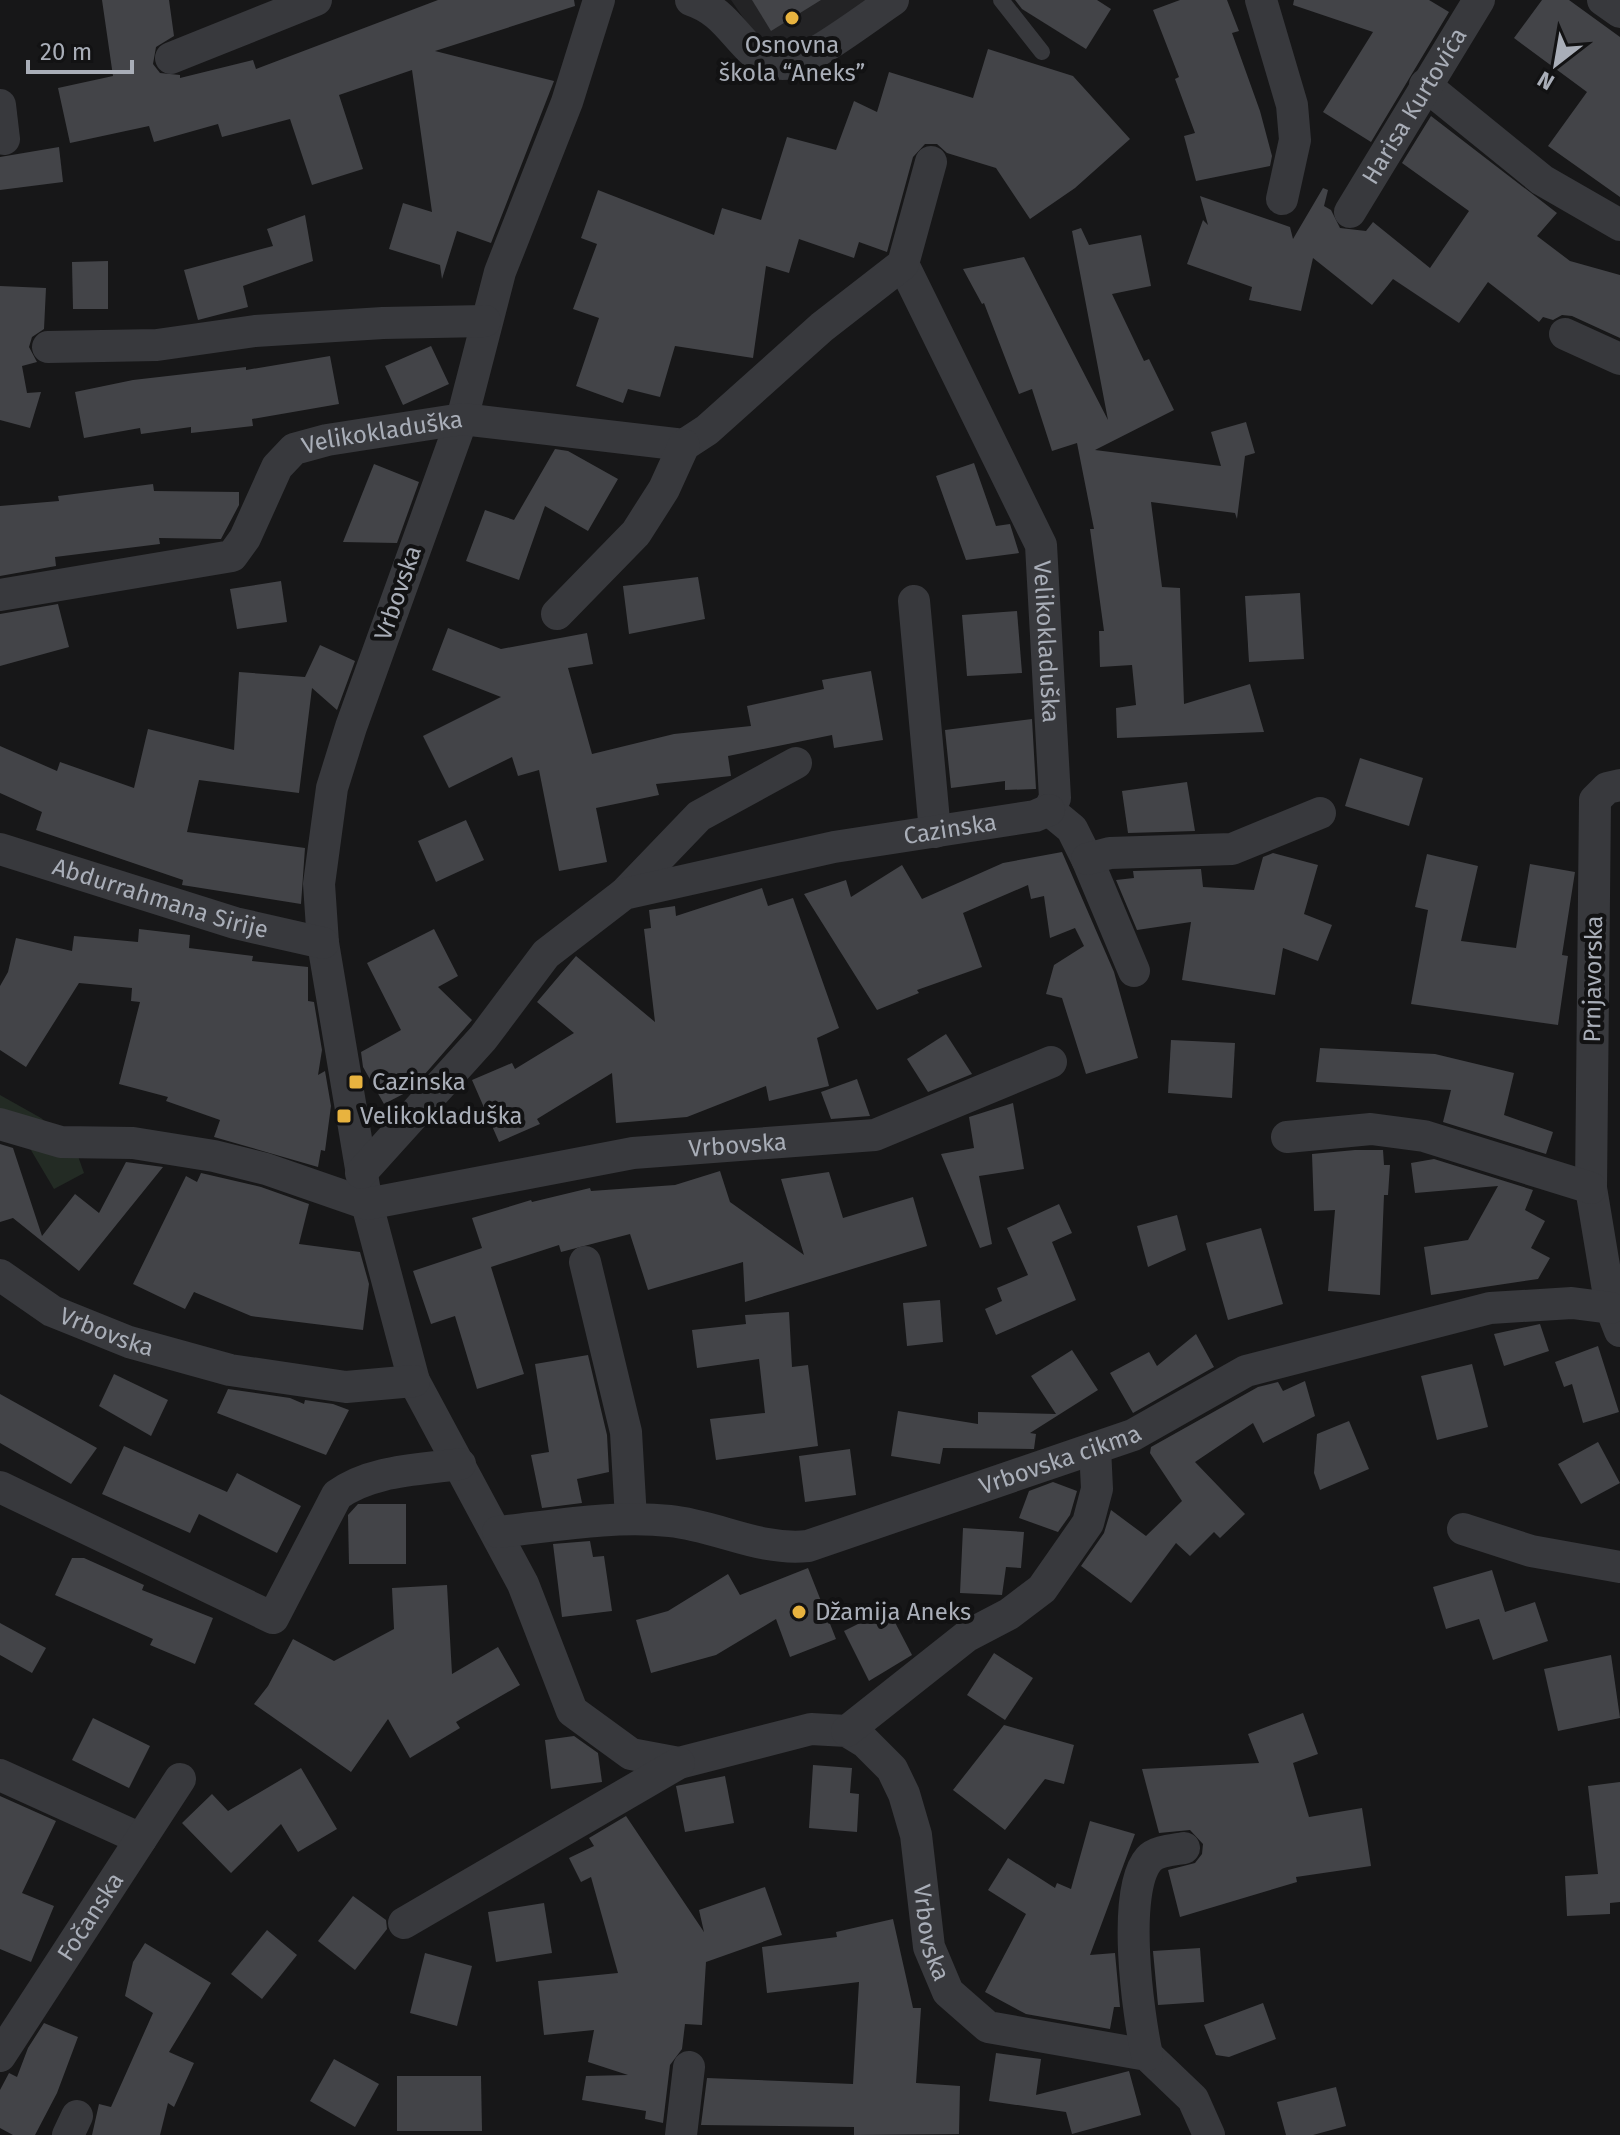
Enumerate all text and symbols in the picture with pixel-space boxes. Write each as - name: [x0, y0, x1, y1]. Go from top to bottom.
- marker: Osnovna škola “Aneks”: [783, 9, 801, 27]
- street label: Harisa Kurtovića: [1356, 23, 1473, 189]
- scale bar: [28, 24, 132, 74]
- north arrow: [1516, 24, 1596, 104]
- place label: Osnovna škola “Aneks”: [719, 31, 865, 87]
- text: 20 m: [40, 38, 92, 66]
- text: N: [1533, 65, 1559, 96]
- street label: Velikokladuška: [299, 405, 465, 460]
- street label: Vrbovska: [369, 542, 427, 644]
- street label: Velikokladuška: [1028, 560, 1065, 724]
- street label: Cazinska: [902, 808, 999, 850]
- street label: Abdurrahmana Sirije: [49, 852, 271, 944]
- street label: Prnjavorska: [1578, 915, 1608, 1043]
- place label: Cazinska: [372, 1068, 466, 1096]
- marker: Cazinska: [347, 1073, 365, 1091]
- place label: Velikokladuška: [360, 1102, 522, 1130]
- marker: Velikokladuška: [335, 1107, 353, 1125]
- street label: Vrbovska: [688, 1128, 788, 1163]
- street label: Vrbovska: [56, 1302, 157, 1362]
- street label: Vrbovska cikma: [976, 1419, 1146, 1500]
- place label: Džamija Aneks: [815, 1598, 971, 1626]
- marker: Džamija Aneks: [790, 1603, 808, 1621]
- street label: Fočanska: [52, 1867, 129, 1966]
- street label: Vrbovska: [908, 1883, 956, 1985]

